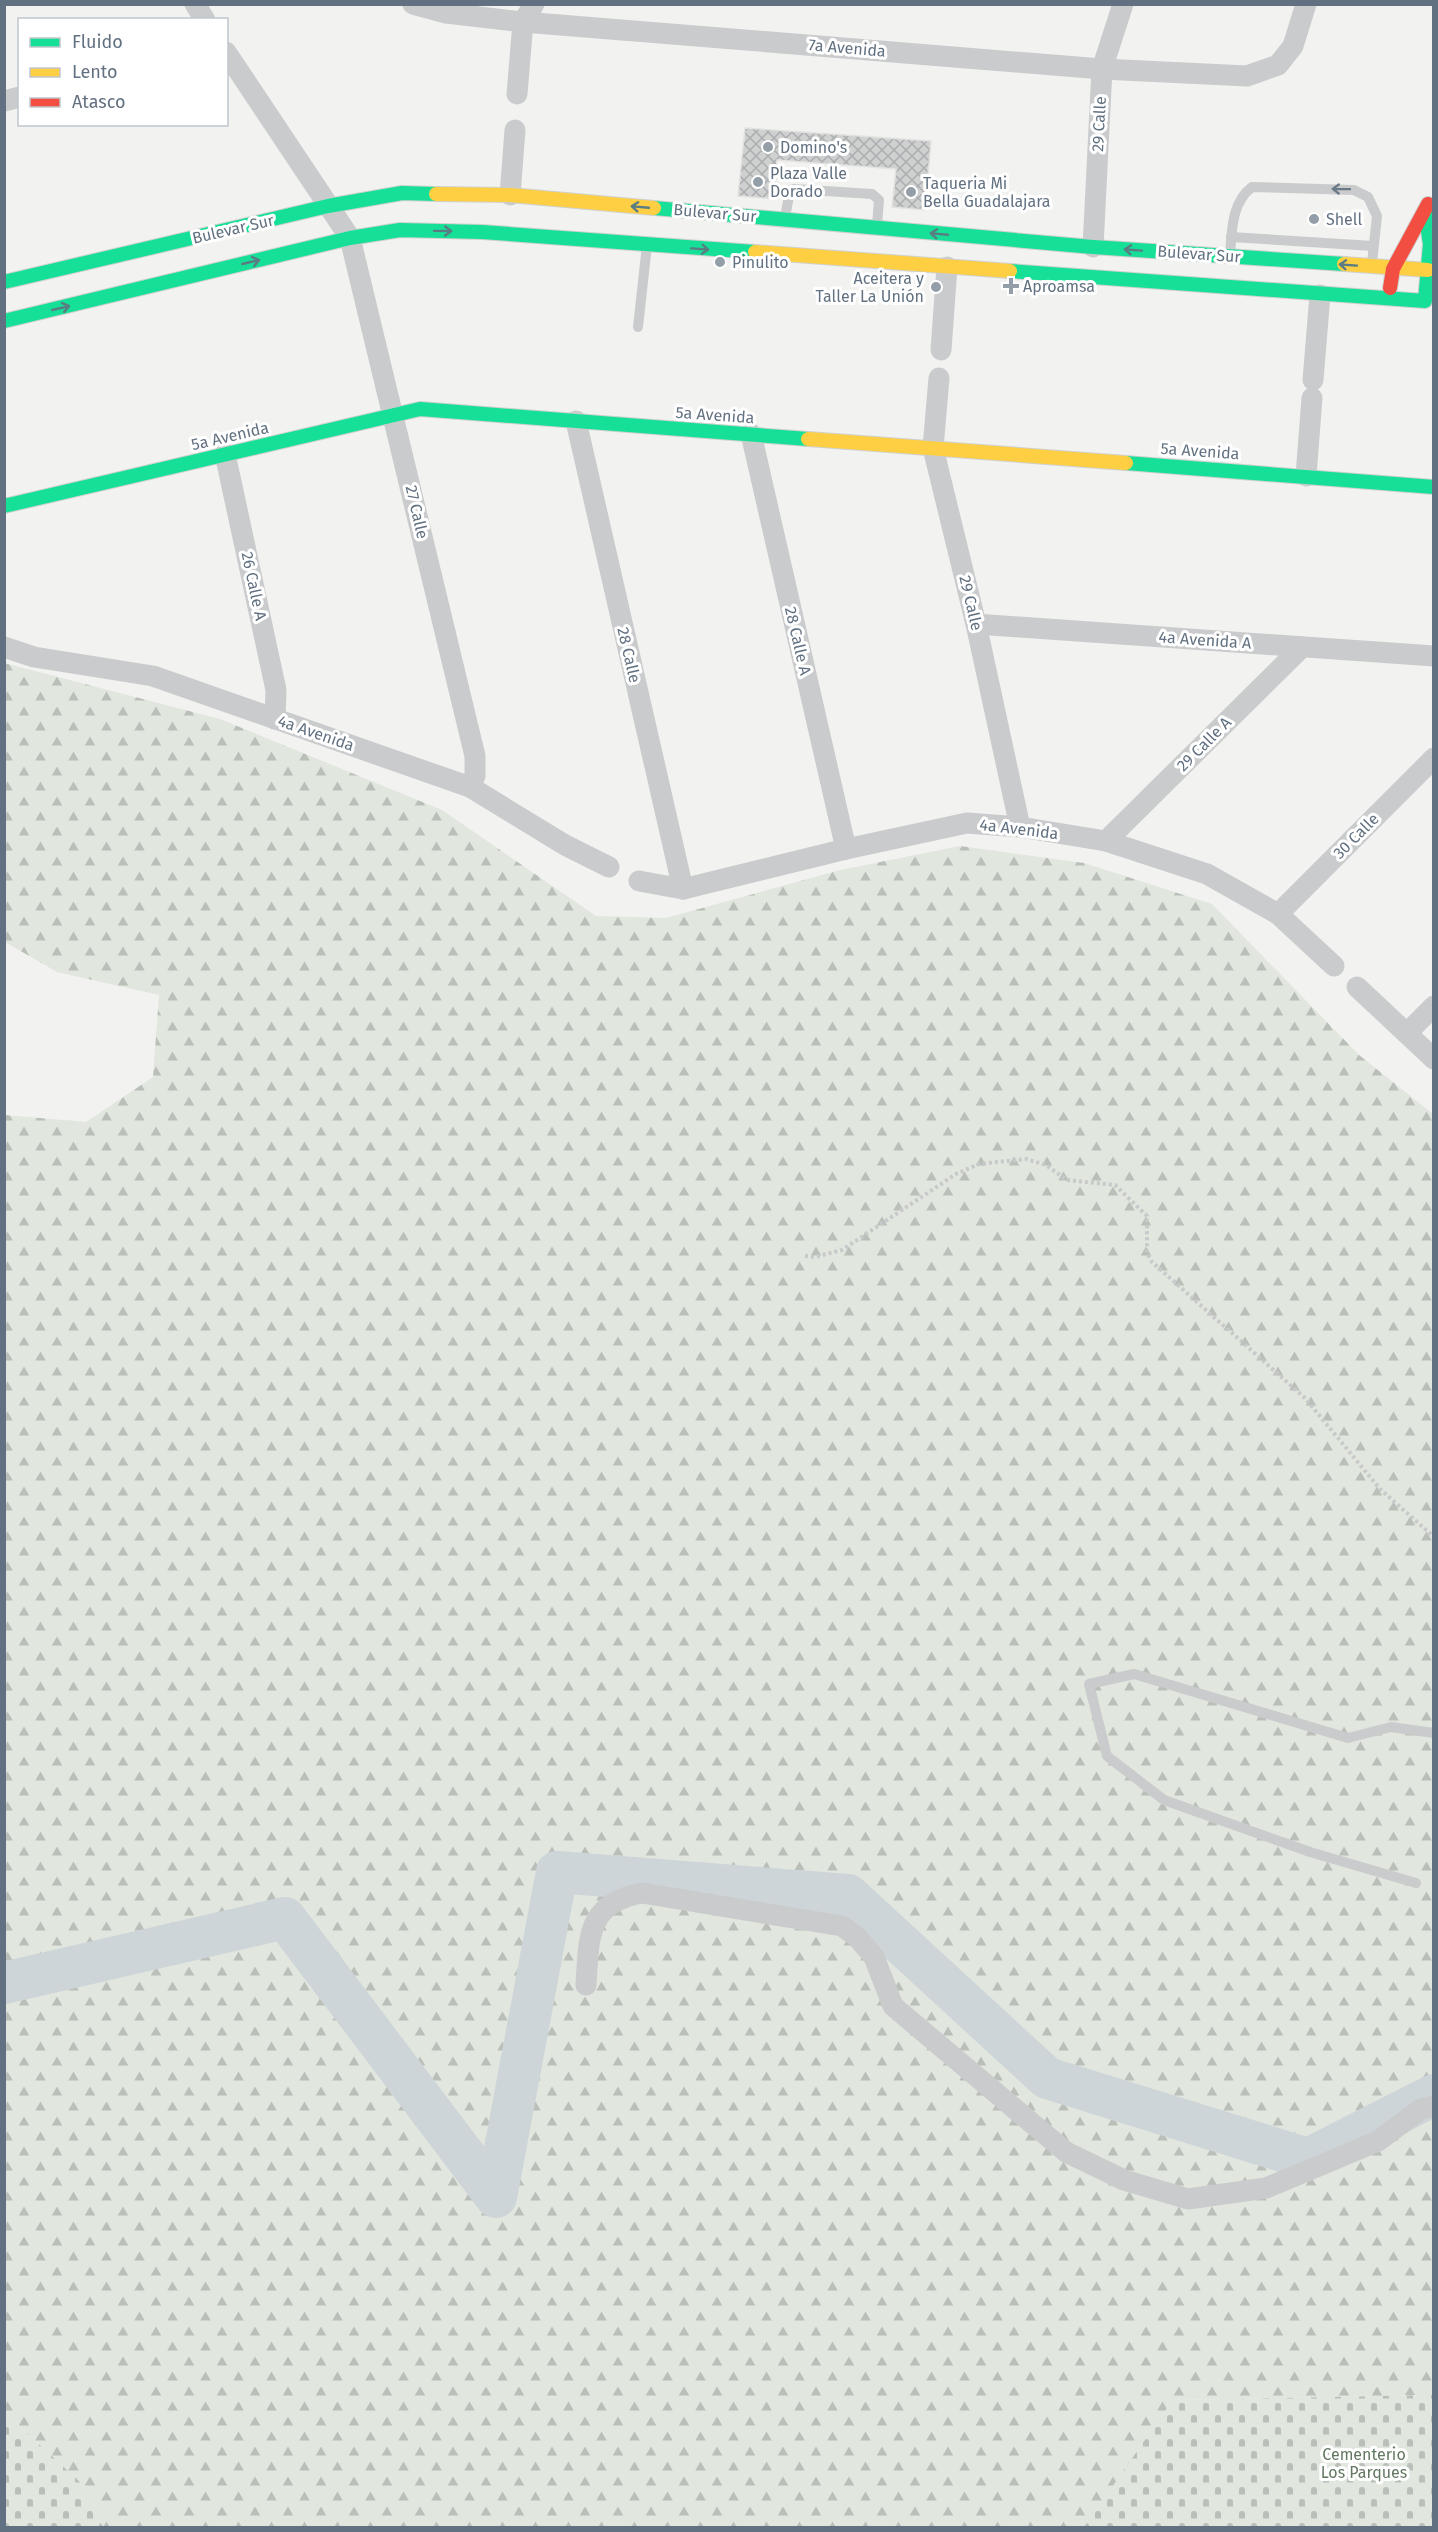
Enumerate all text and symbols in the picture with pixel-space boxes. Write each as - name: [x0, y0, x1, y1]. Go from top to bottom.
- legend: [18, 18, 228, 126]
- text: Fluido: [72, 31, 123, 53]
- street label: 7a Avenida: [808, 35, 886, 61]
- text: Lento: [72, 61, 118, 83]
- text: Atasco: [72, 91, 125, 113]
- street label: 29 Calle: [1088, 96, 1110, 152]
- place label: Domino's: [780, 138, 847, 157]
- marker: Domino's: [761, 140, 775, 154]
- place label: Plaza Valle Dorado: [770, 164, 847, 201]
- place label: Taqueria Mi Bella Guadalajara: [923, 174, 1051, 211]
- marker: Plaza Valle Dorado: [751, 175, 765, 189]
- one-way arrow: [1332, 184, 1351, 195]
- marker: Taqueria Mi Bella Guadalajara: [904, 185, 918, 199]
- street label: Bulevar Sur: [673, 200, 758, 226]
- one-way arrow: [630, 201, 650, 212]
- street label: Bulevar Sur: [190, 210, 276, 248]
- place label: Shell: [1326, 210, 1363, 229]
- marker: Shell: [1307, 212, 1321, 226]
- one-way arrow: [432, 225, 452, 237]
- one-way arrow: [929, 228, 949, 239]
- street label: Bulevar Sur: [1157, 242, 1242, 266]
- one-way arrow: [689, 243, 709, 254]
- one-way arrow: [1123, 244, 1143, 255]
- place label: Pinulito: [732, 253, 789, 272]
- marker: Pinulito: [713, 255, 727, 269]
- one-way arrow: [241, 256, 260, 267]
- one-way arrow: [1339, 259, 1359, 270]
- place label: Aceitera y Taller La Unión: [816, 269, 924, 306]
- place label: Aproamsa: [1023, 277, 1095, 296]
- marker: Aproamsa: [1004, 279, 1018, 293]
- marker: Aceitera y Taller La Unión: [929, 280, 943, 294]
- one-way arrow: [52, 301, 71, 313]
- street label: 5a Avenida: [675, 403, 755, 427]
- street label: 5a Avenida: [189, 418, 271, 454]
- street label: 5a Avenida: [1160, 439, 1240, 463]
- street label: 27 Calle: [402, 483, 432, 541]
- street label: 26 Calle A: [237, 550, 271, 623]
- street label: 29 Calle: [955, 574, 987, 632]
- street label: 28 Calle A: [781, 605, 815, 678]
- street label: 28 Calle: [613, 625, 645, 685]
- street label: 4a Avenida A: [1158, 627, 1253, 653]
- street label: 4a Avenida: [275, 711, 357, 755]
- street label: 29 Calle A: [1173, 712, 1236, 775]
- street label: 30 Calle: [1329, 809, 1383, 863]
- street label: 4a Avenida: [978, 815, 1060, 843]
- park label: Cementerio Los Parques: [1321, 2445, 1407, 2482]

